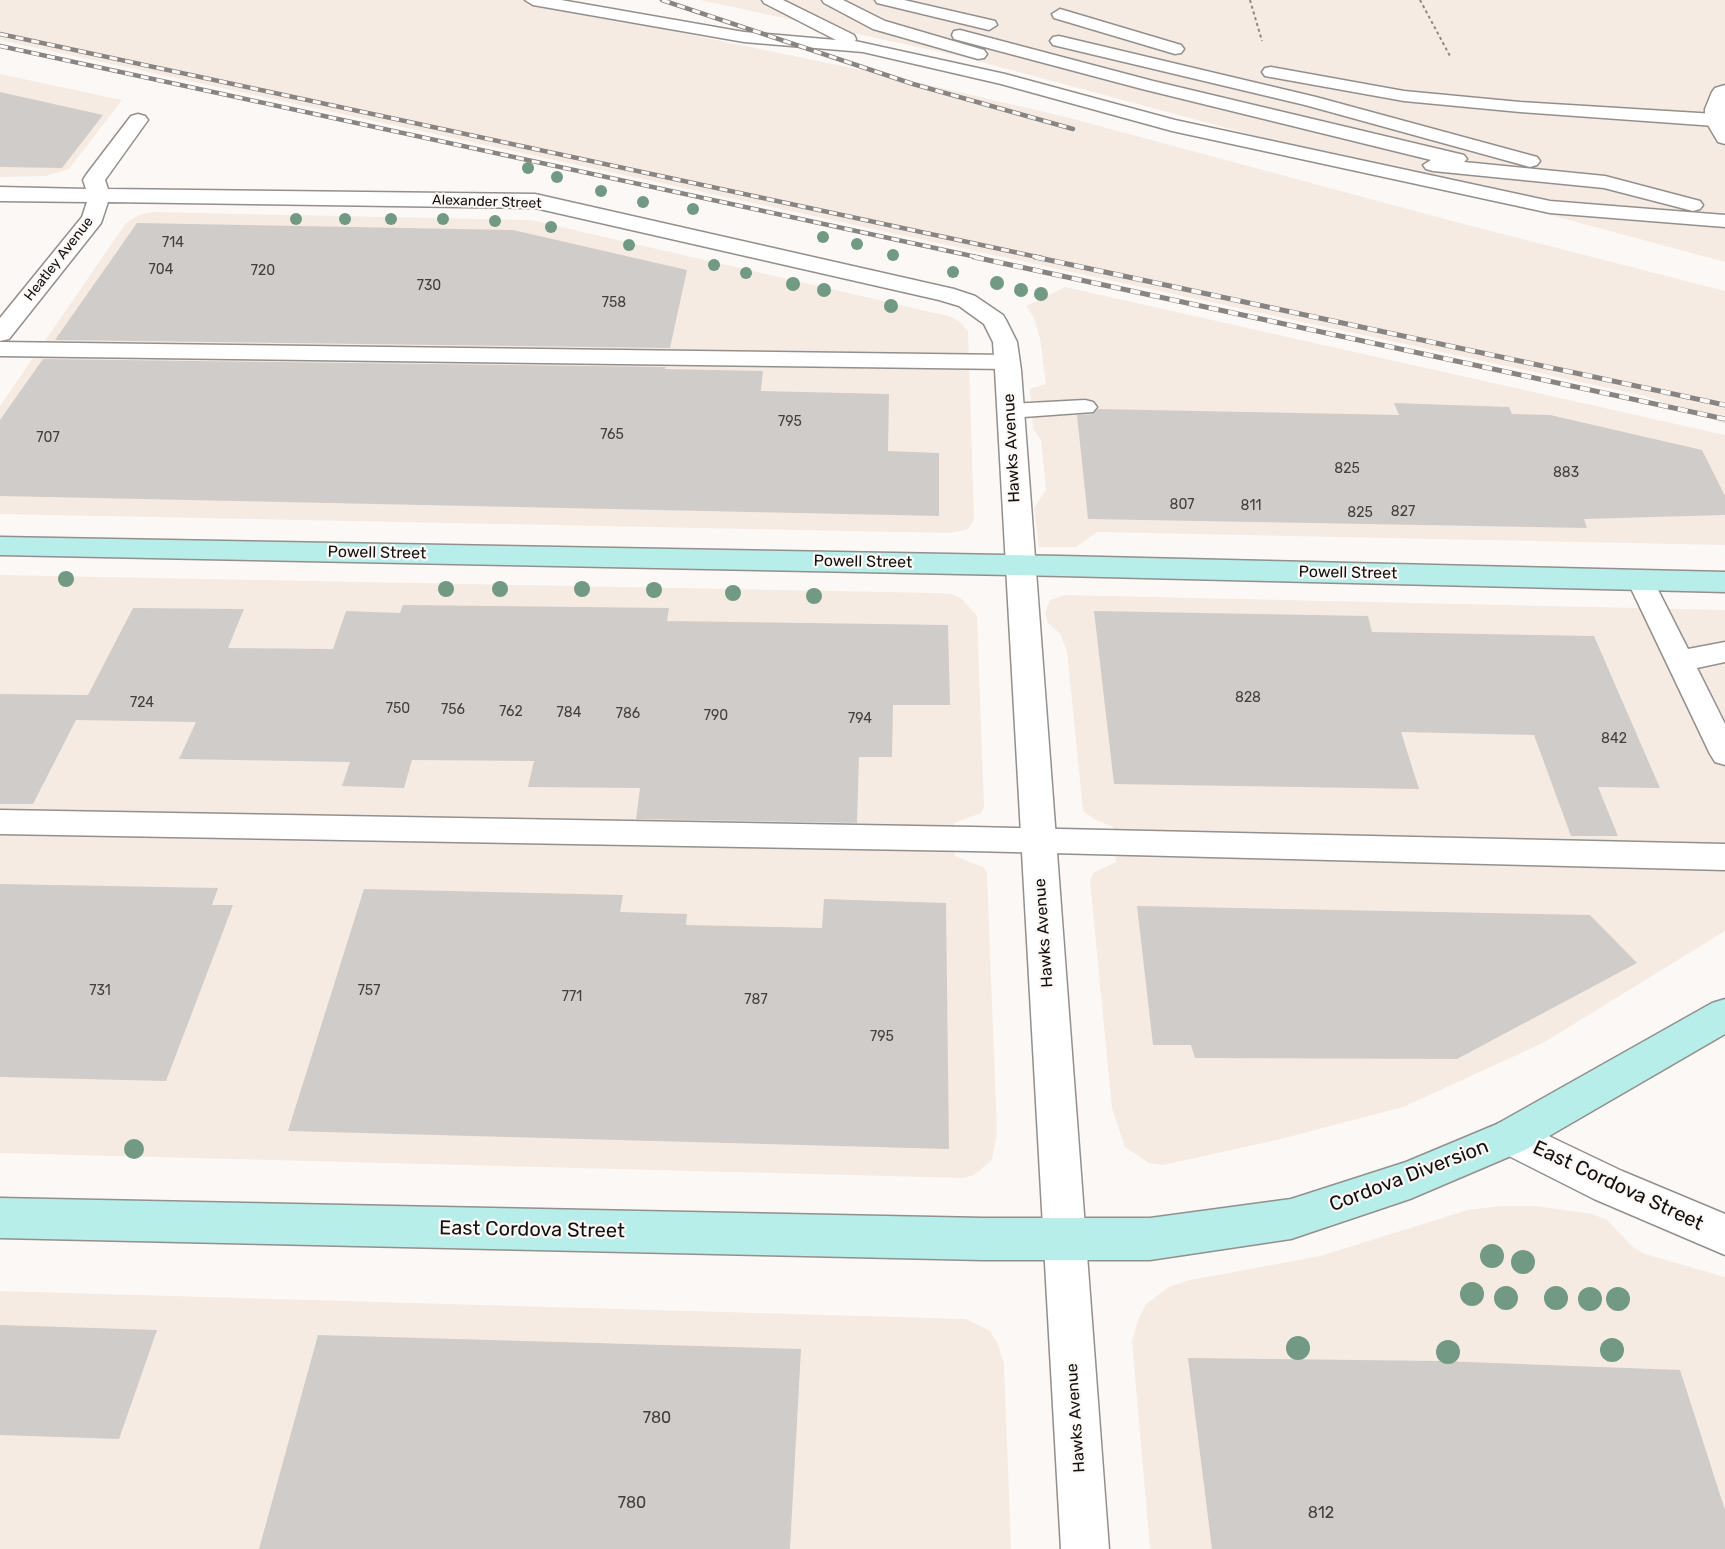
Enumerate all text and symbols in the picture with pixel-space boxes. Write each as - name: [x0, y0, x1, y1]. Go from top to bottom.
- street label: Alexander Street: [432, 192, 542, 212]
- street label: Heatley Avenue: [21, 214, 97, 304]
- house number: 714: [162, 235, 184, 251]
- house number: 704: [149, 262, 173, 278]
- house number: 720: [251, 263, 275, 279]
- house number: 730: [417, 278, 441, 294]
- house number: 758: [602, 295, 626, 311]
- street label: Hawks Avenue: [1000, 393, 1024, 503]
- house number: 795: [778, 414, 802, 430]
- house number: 765: [600, 427, 624, 443]
- house number: 707: [36, 430, 60, 446]
- house number: 825: [1334, 461, 1360, 477]
- house number: 883: [1553, 465, 1579, 481]
- house number: 807: [1170, 497, 1194, 513]
- house number: 811: [1241, 498, 1261, 514]
- house number: 827: [1391, 504, 1415, 520]
- house number: 825: [1347, 505, 1373, 521]
- street label: Powell Street: [328, 543, 426, 563]
- street label: Powell Street: [814, 552, 912, 572]
- street label: Powell Street: [1299, 563, 1397, 583]
- house number: 828: [1235, 690, 1261, 706]
- house number: 724: [130, 695, 154, 711]
- house number: 750: [386, 701, 410, 717]
- house number: 756: [441, 702, 465, 718]
- house number: 762: [499, 704, 523, 720]
- house number: 784: [557, 705, 581, 721]
- house number: 786: [616, 706, 640, 722]
- house number: 790: [704, 708, 728, 724]
- house number: 794: [848, 711, 872, 727]
- house number: 842: [1601, 731, 1627, 747]
- street label: Hawks Avenue: [1031, 878, 1057, 988]
- house number: 731: [89, 983, 111, 999]
- house number: 757: [358, 983, 380, 999]
- house number: 771: [562, 989, 582, 1005]
- house number: 787: [744, 992, 768, 1008]
- house number: 795: [870, 1029, 894, 1045]
- street label: Cordova Diversion: [1326, 1135, 1492, 1217]
- street label: East Cordova Street: [1529, 1136, 1707, 1236]
- street label: East Cordova Street: [439, 1216, 625, 1244]
- street label: Hawks Avenue: [1063, 1363, 1089, 1473]
- house number: 780: [643, 1408, 671, 1428]
- house number: 780: [618, 1493, 646, 1513]
- house number: 812: [1308, 1503, 1334, 1523]

